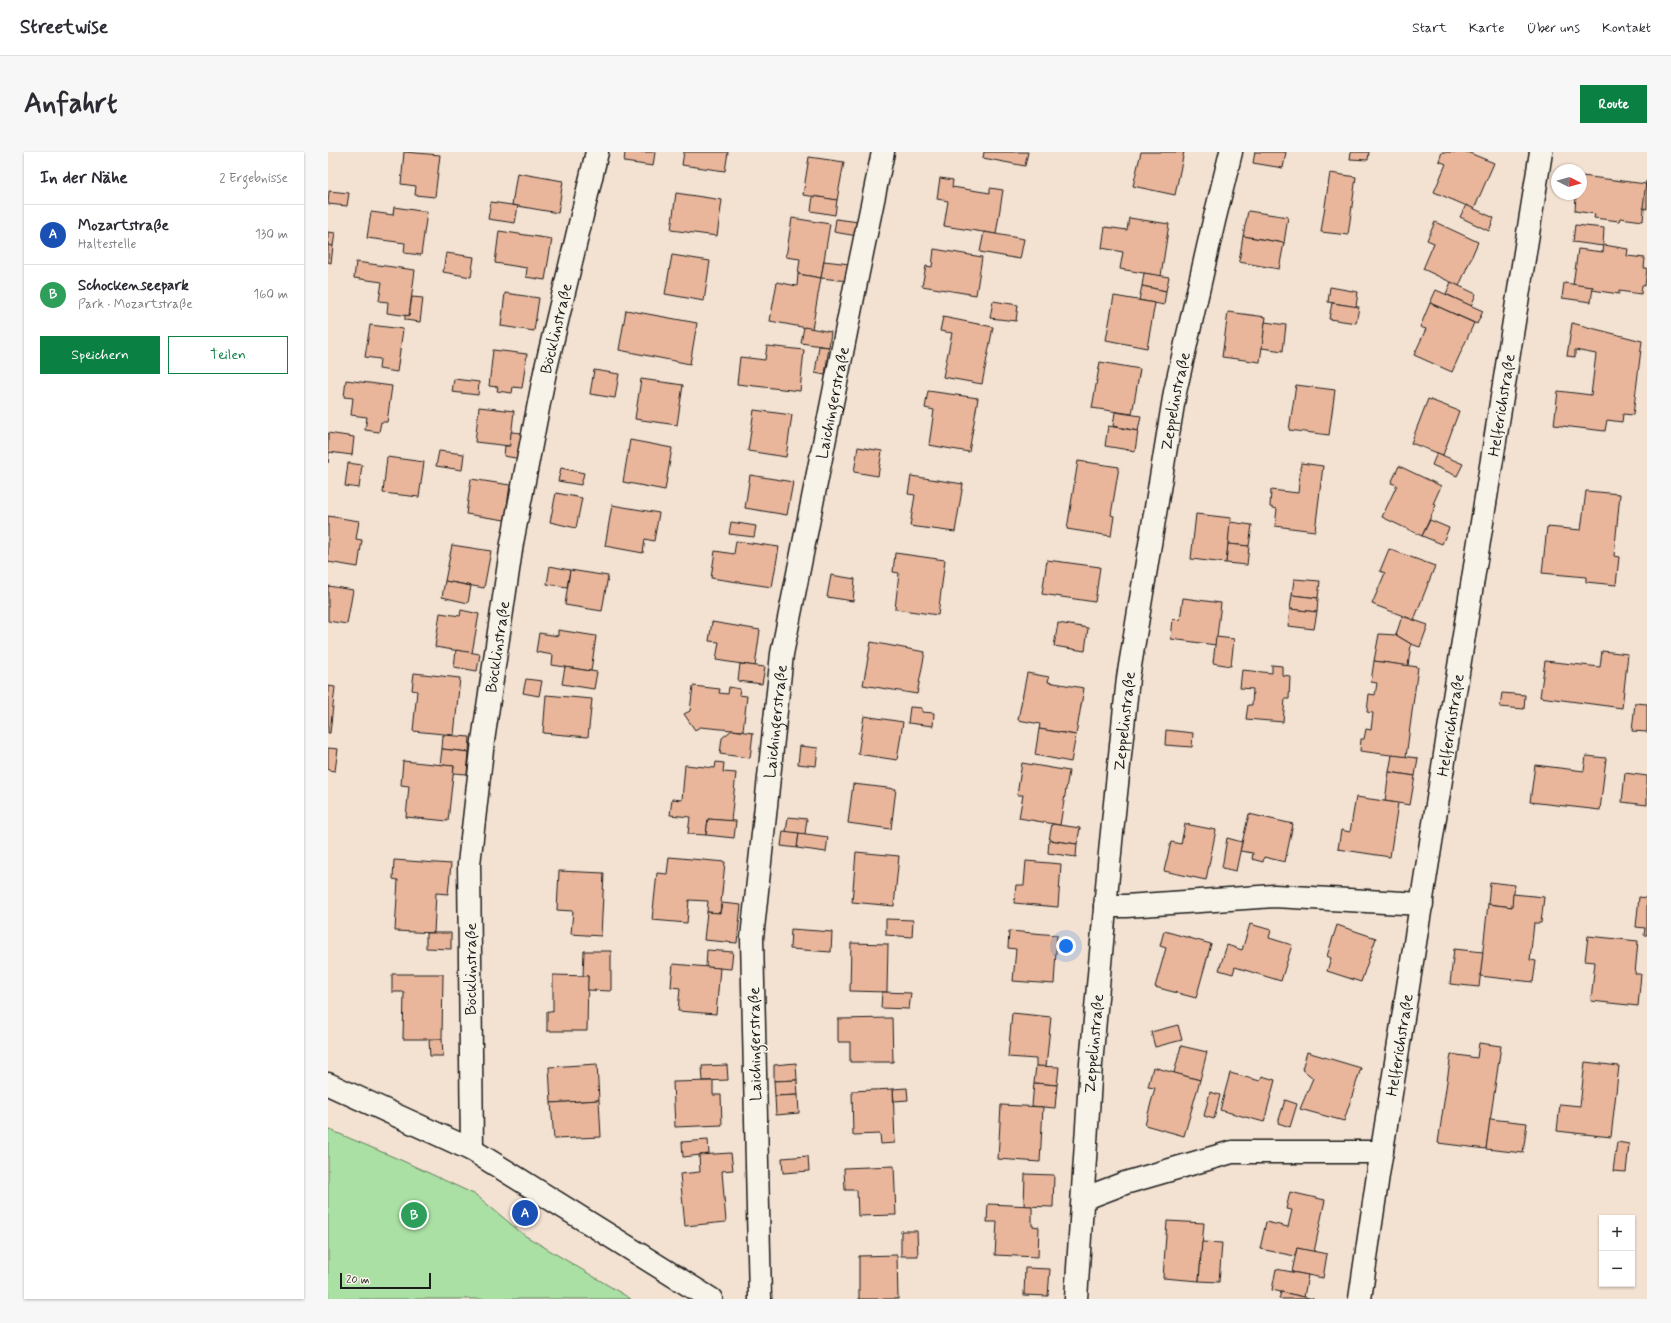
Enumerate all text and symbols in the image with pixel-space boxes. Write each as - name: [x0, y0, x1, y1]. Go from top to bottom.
- text: Streetwise: [20, 15, 108, 40]
- text: Start: [1412, 19, 1447, 37]
- text: Karte: [1469, 19, 1504, 37]
- text: Über uns: [1526, 19, 1580, 37]
- text: Kontakt: [1602, 19, 1651, 37]
- button: Route: [1580, 85, 1647, 123]
- text: Anfahrt: [24, 86, 117, 123]
- north arrow: [1551, 164, 1587, 200]
- text: In der Nähe: [40, 167, 128, 189]
- text: 2 Ergebnisse: [219, 170, 288, 187]
- text: Mozartstraße: [78, 216, 169, 236]
- text: A: [49, 226, 57, 243]
- text: 130 m: [255, 226, 288, 243]
- text: Haltestelle: [78, 236, 136, 253]
- text: Schockenseepark: [78, 276, 189, 296]
- street label: Böcklinstraße: [536, 281, 578, 376]
- text: B: [49, 286, 57, 303]
- text: 160 m: [253, 286, 288, 303]
- text: Park · Mozartstraße: [78, 296, 193, 313]
- button: Speichern: [40, 336, 160, 374]
- button: Teilen: [168, 336, 288, 374]
- street label: Laichingerstraße: [812, 345, 855, 461]
- street label: Zeppelinstraße: [1157, 350, 1196, 452]
- street label: Helferichstraße: [1484, 352, 1521, 458]
- street label: Böcklinstraße: [481, 600, 515, 694]
- street label: Laichingerstraße: [760, 663, 793, 779]
- street label: Zeppelinstraße: [1109, 670, 1141, 772]
- street label: Helferichstraße: [1433, 672, 1470, 778]
- street label: Böcklinstraße: [461, 923, 482, 1015]
- your location: [1056, 936, 1076, 956]
- street label: Laichingerstraße: [744, 987, 768, 1101]
- street label: Helferichstraße: [1382, 992, 1419, 1098]
- street label: Zeppelinstraße: [1080, 993, 1109, 1094]
- pin: A: [512, 1198, 538, 1228]
- pin: B: [401, 1200, 427, 1230]
- map controls: [1599, 1215, 1635, 1287]
- button: +: [1599, 1215, 1635, 1251]
- button: −: [1599, 1251, 1635, 1287]
- scale bar: [340, 1271, 431, 1290]
- text: 20 m: [346, 1273, 369, 1287]

